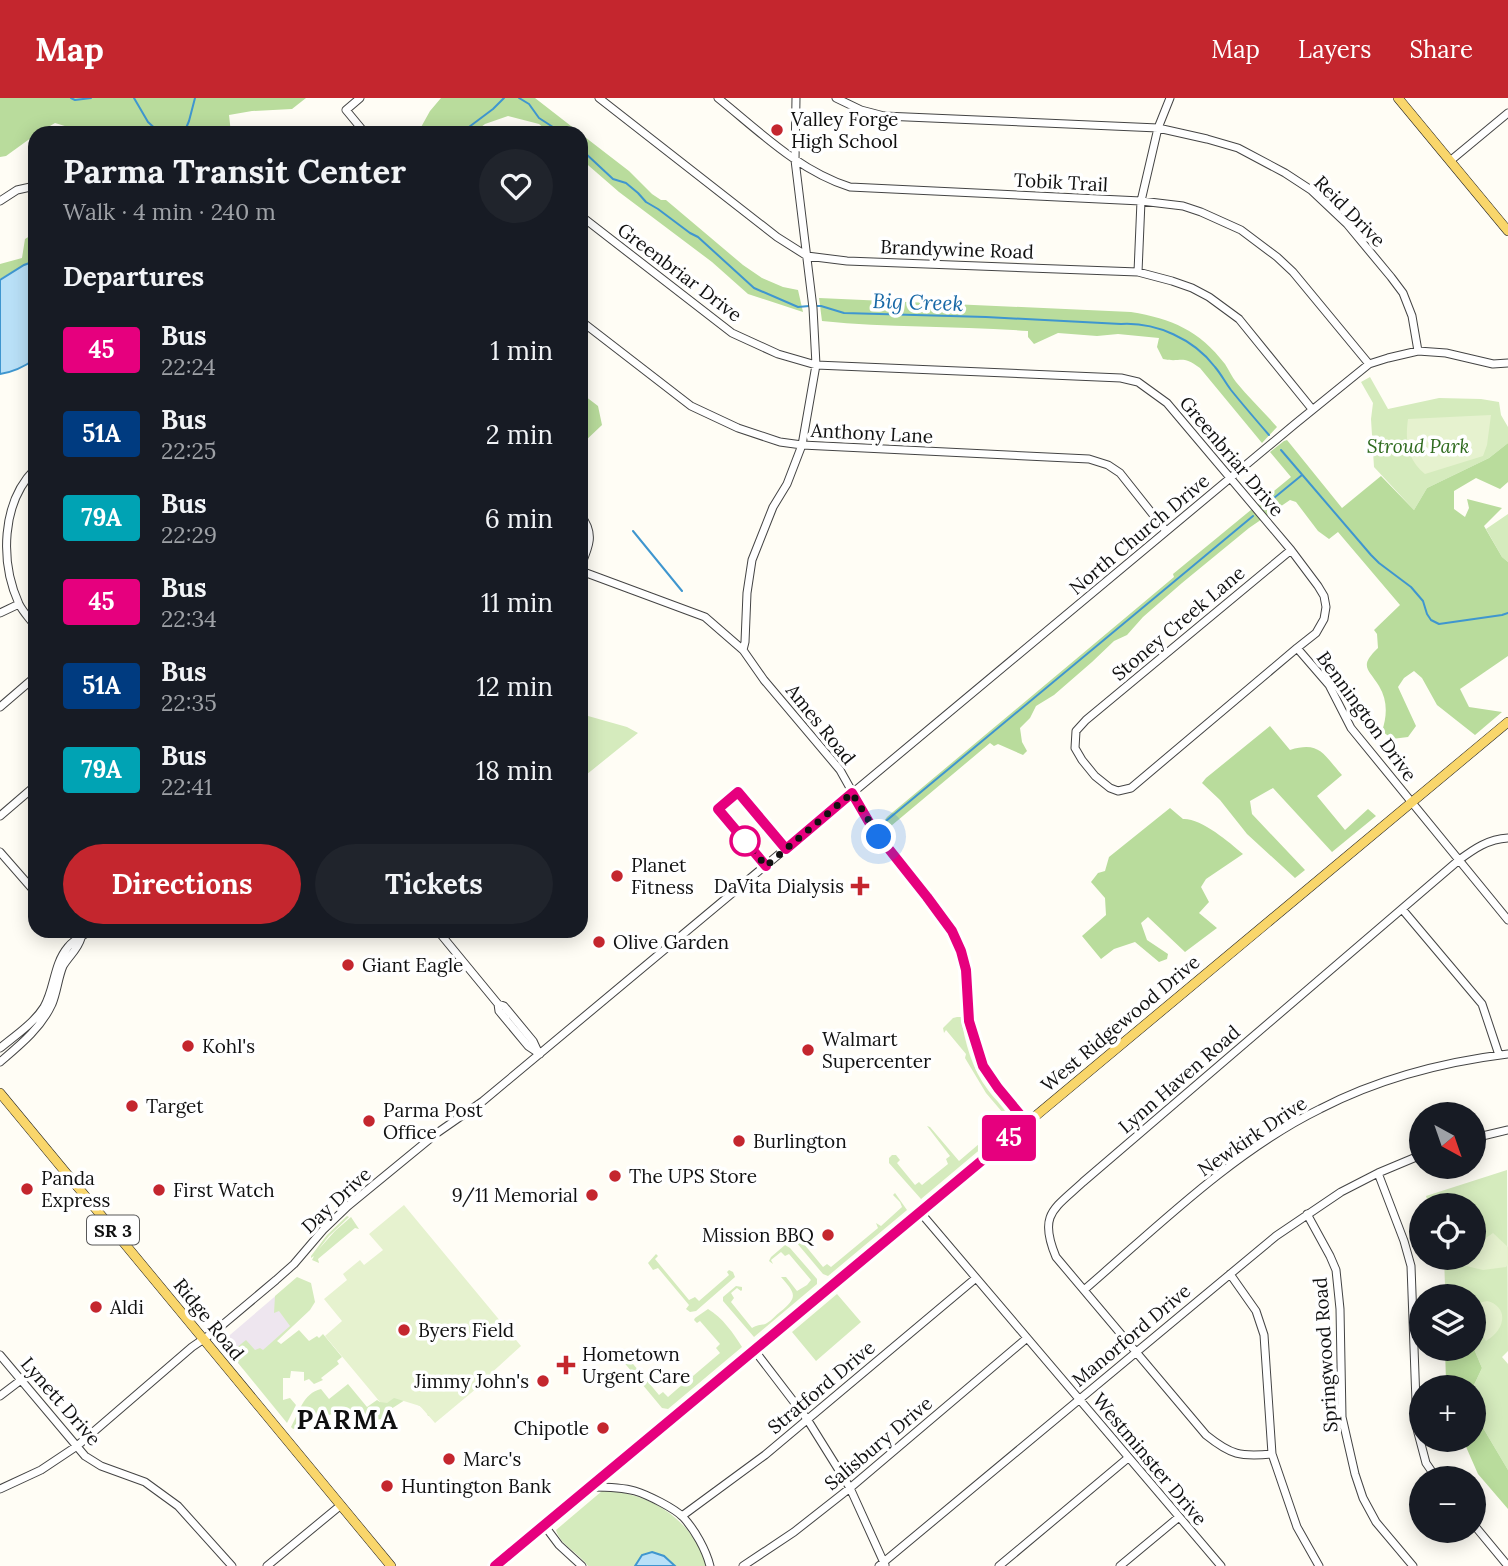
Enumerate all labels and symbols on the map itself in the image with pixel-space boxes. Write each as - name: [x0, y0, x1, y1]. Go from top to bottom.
- place label: Valley Forge High School: [790, 107, 898, 153]
- marker: Valley Forge High School: [769, 122, 785, 138]
- street label: Tobik Trail: [1013, 168, 1109, 196]
- street label: Reid Drive: [1309, 170, 1391, 252]
- street label: Greenbriar Drive: [613, 217, 747, 327]
- street label: Brandywine Road: [880, 234, 1034, 264]
- water label: Big Creek: [872, 287, 964, 317]
- street label: Greenbriar Drive: [1175, 391, 1289, 521]
- street label: Anthony Lane: [809, 418, 934, 448]
- park label: Stroud Park: [1367, 434, 1469, 458]
- street label: North Church Drive: [1064, 468, 1214, 600]
- street label: Stoney Creek Lane: [1107, 560, 1249, 686]
- street label: Bennington Drive: [1312, 646, 1422, 786]
- street label: Ames Road: [781, 678, 861, 769]
- your location: [861, 819, 896, 854]
- unlabelled marker: [730, 826, 760, 856]
- place label: Planet Fitness: [631, 853, 694, 899]
- marker: Planet Fitness: [609, 868, 625, 884]
- place label: DaVita Dialysis: [714, 874, 844, 898]
- marker: DaVita Dialysis: [850, 876, 870, 896]
- place label: Olive Garden: [613, 930, 729, 954]
- marker: Olive Garden: [591, 934, 607, 950]
- street label: West Ridgewood Drive: [1036, 950, 1204, 1096]
- place label: Giant Eagle: [362, 953, 463, 977]
- marker: Giant Eagle: [340, 957, 356, 973]
- street label: Lynn Haven Road: [1113, 1020, 1245, 1138]
- place label: Walmart Supercenter: [822, 1027, 932, 1073]
- place label: Kohl's: [202, 1034, 255, 1058]
- marker: Kohl's: [180, 1038, 196, 1054]
- marker: Walmart Supercenter: [800, 1042, 816, 1058]
- street label: Newkirk Drive: [1193, 1091, 1311, 1181]
- place label: Target: [146, 1094, 204, 1118]
- marker: Target: [124, 1098, 140, 1114]
- place label: Parma Post Office: [383, 1098, 483, 1144]
- north arrow: [1409, 1102, 1486, 1180]
- marker: Parma Post Office: [361, 1113, 377, 1129]
- line badge: 45: [978, 1115, 1040, 1161]
- place label: Burlington: [753, 1129, 847, 1153]
- marker: Burlington: [731, 1133, 747, 1149]
- street label: Day Drive: [296, 1162, 376, 1238]
- place label: The UPS Store: [629, 1164, 757, 1188]
- place label: Panda Express: [41, 1166, 110, 1212]
- marker: The UPS Store: [607, 1168, 623, 1184]
- place label: First Watch: [173, 1178, 275, 1202]
- marker: Panda Express: [19, 1181, 35, 1197]
- marker: First Watch: [151, 1182, 167, 1198]
- place label: 9/11 Memorial: [452, 1183, 578, 1208]
- marker: 9/11 Memorial: [584, 1187, 600, 1203]
- road number: SR 3: [87, 1216, 139, 1245]
- place label: Mission BBQ: [702, 1223, 814, 1247]
- marker: Mission BBQ: [820, 1227, 836, 1243]
- street label: Ridge Road: [169, 1273, 249, 1365]
- street label: Springwood Road: [1308, 1277, 1342, 1433]
- street label: Manorford Drive: [1067, 1278, 1195, 1392]
- place label: Aldi: [109, 1295, 144, 1319]
- marker: Aldi: [88, 1299, 104, 1315]
- place label: Byers Field: [418, 1318, 514, 1342]
- marker: Byers Field: [396, 1322, 412, 1338]
- street label: Stratford Drive: [763, 1335, 879, 1439]
- place label: Hometown Urgent Care: [582, 1342, 690, 1388]
- street label: Lynett Drive: [16, 1352, 106, 1450]
- marker: Hometown Urgent Care: [556, 1355, 576, 1375]
- place label: Jimmy John's: [413, 1369, 529, 1393]
- marker: Jimmy John's: [535, 1373, 551, 1389]
- street label: Westminster Drive: [1088, 1388, 1212, 1530]
- street label: Salisbury Drive: [819, 1391, 937, 1495]
- district label: PARMA: [296, 1403, 400, 1436]
- place label: Chipotle: [514, 1416, 589, 1440]
- marker: Chipotle: [595, 1420, 611, 1436]
- place label: Marc's: [463, 1447, 521, 1471]
- marker: Marc's: [441, 1451, 457, 1467]
- place label: Huntington Bank: [401, 1474, 552, 1498]
- marker: Huntington Bank: [379, 1478, 395, 1494]

